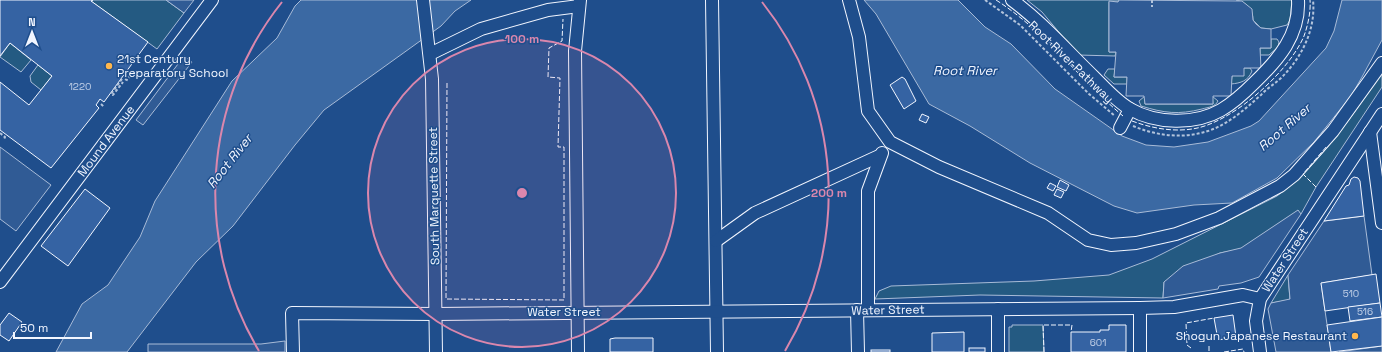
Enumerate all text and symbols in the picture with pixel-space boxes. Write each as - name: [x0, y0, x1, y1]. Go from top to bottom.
- north arrow: [12, 12, 52, 52]
- text: N: [28, 15, 36, 29]
- street label: Root River Pathway: [1025, 17, 1117, 107]
- text: 100 m: [505, 31, 539, 47]
- place label: 21st Century Preparatory School: [117, 51, 228, 81]
- marker: 21st Century Preparatory School: [104, 61, 114, 71]
- water label: Root River: [933, 62, 999, 79]
- house number: 1220: [69, 80, 91, 93]
- water label: Root River: [1255, 99, 1316, 155]
- street label: Mound Avenue: [74, 102, 138, 180]
- street label: South Marquette Street: [425, 127, 443, 265]
- water label: Root River: [203, 129, 257, 192]
- text: 200 m: [811, 185, 847, 201]
- centre of rings: [515, 186, 529, 200]
- street label: Water Street: [1258, 225, 1312, 295]
- house number: 510: [1343, 287, 1359, 300]
- street label: Water Street: [851, 301, 925, 319]
- street label: Water Street: [527, 304, 601, 320]
- house number: 516: [1357, 305, 1373, 318]
- scale bar: [14, 314, 91, 340]
- text: 50 m: [20, 320, 48, 336]
- place label: Shogun Japanese Restaurant: [1176, 328, 1347, 344]
- marker: Shogun Japanese Restaurant: [1350, 331, 1360, 341]
- house number: 601: [1090, 336, 1106, 349]

